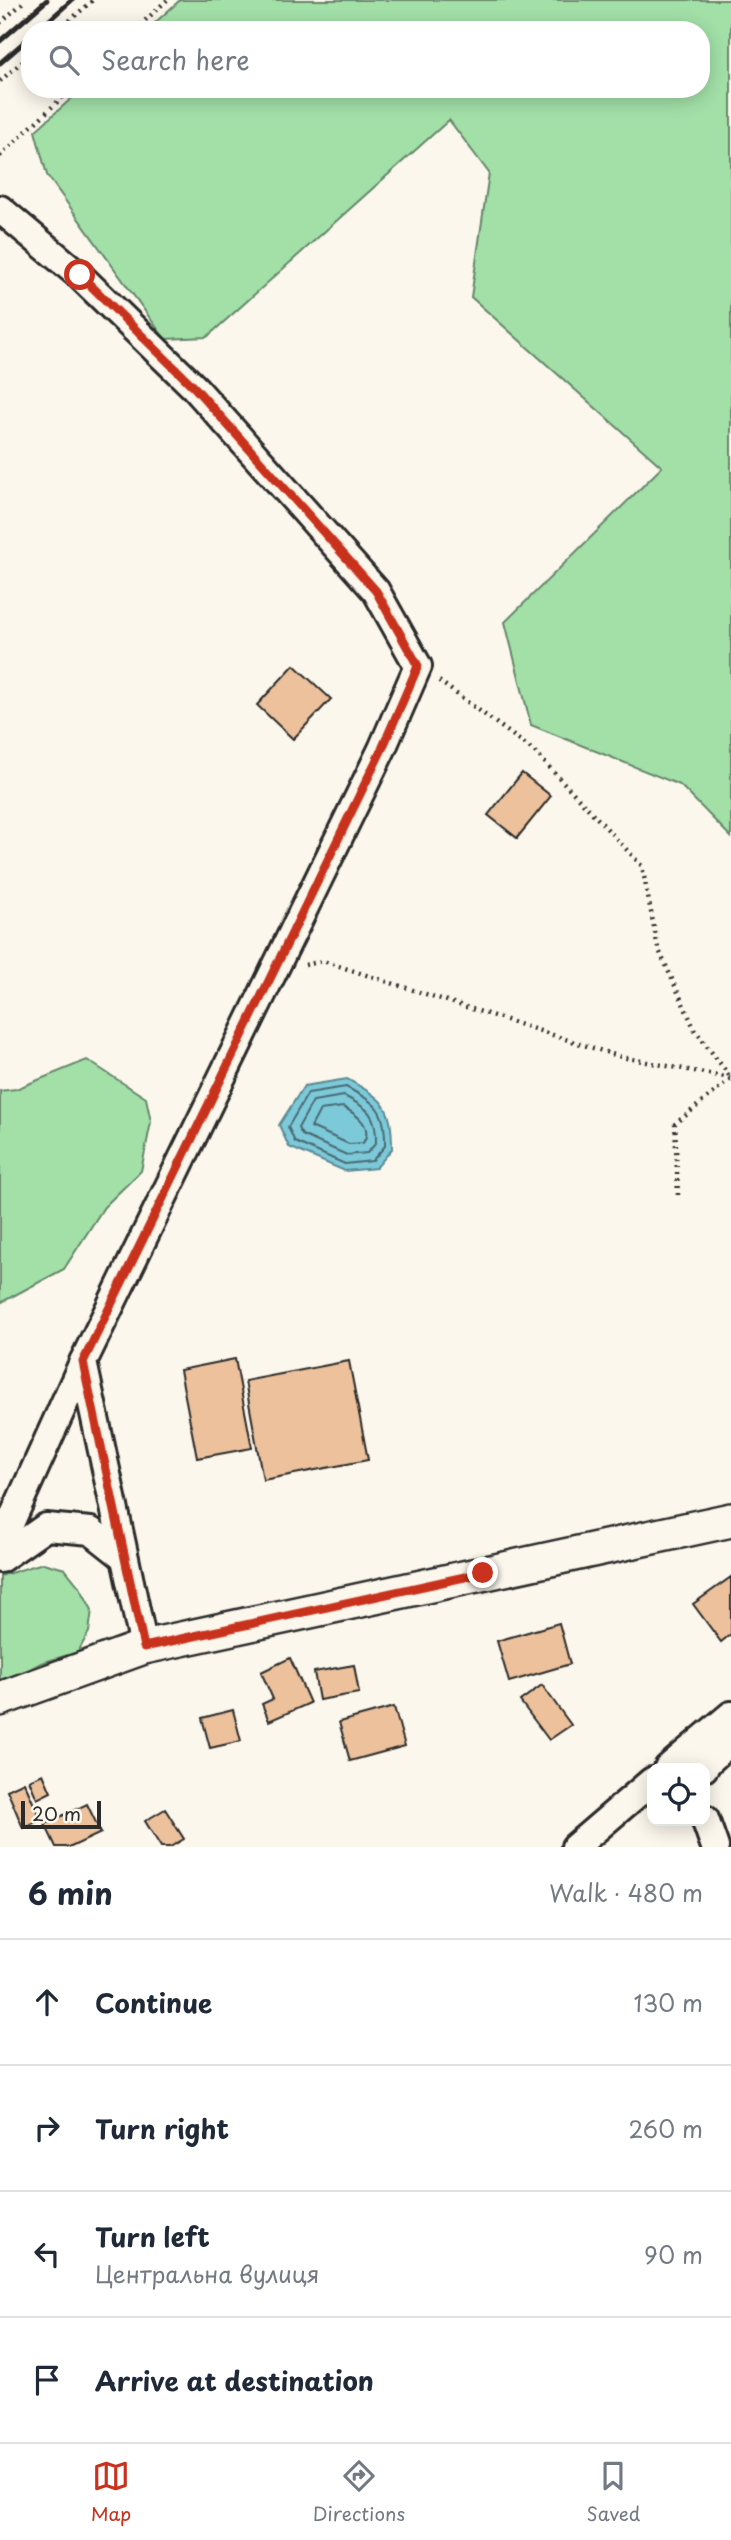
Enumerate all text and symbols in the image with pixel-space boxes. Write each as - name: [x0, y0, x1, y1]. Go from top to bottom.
- search box: [21, 21, 710, 98]
- text: Search here: [101, 40, 250, 79]
- icon: search: [45, 41, 83, 79]
- route start: [64, 259, 95, 290]
- route end: [467, 1557, 498, 1588]
- map controls: [647, 1763, 710, 1826]
- button: locate: [647, 1763, 710, 1826]
- scale bar: [21, 1798, 102, 1830]
- text: 20 m: [32, 1799, 81, 1827]
- text: 6 min: [28, 1870, 113, 1915]
- text: Walk · 480 m: [549, 1875, 703, 1910]
- icon: ahead: [28, 1983, 66, 2021]
- text: Continue: [95, 1983, 212, 2022]
- text: 130 m: [633, 1985, 703, 2020]
- icon: right: [28, 2109, 66, 2147]
- text: Turn right: [95, 2109, 229, 2148]
- text: 260 m: [628, 2111, 703, 2146]
- text: Turn left: [95, 2217, 210, 2256]
- icon: left: [28, 2235, 66, 2273]
- text: 90 m: [644, 2237, 703, 2272]
- text: Центральна вулиця: [95, 2256, 319, 2291]
- icon: arrive: [28, 2361, 66, 2399]
- text: Arrive at destination: [95, 2361, 374, 2400]
- tab: Map: [91, 2457, 131, 2527]
- tab: Directions: [313, 2457, 405, 2527]
- tab: Saved: [586, 2457, 640, 2527]

